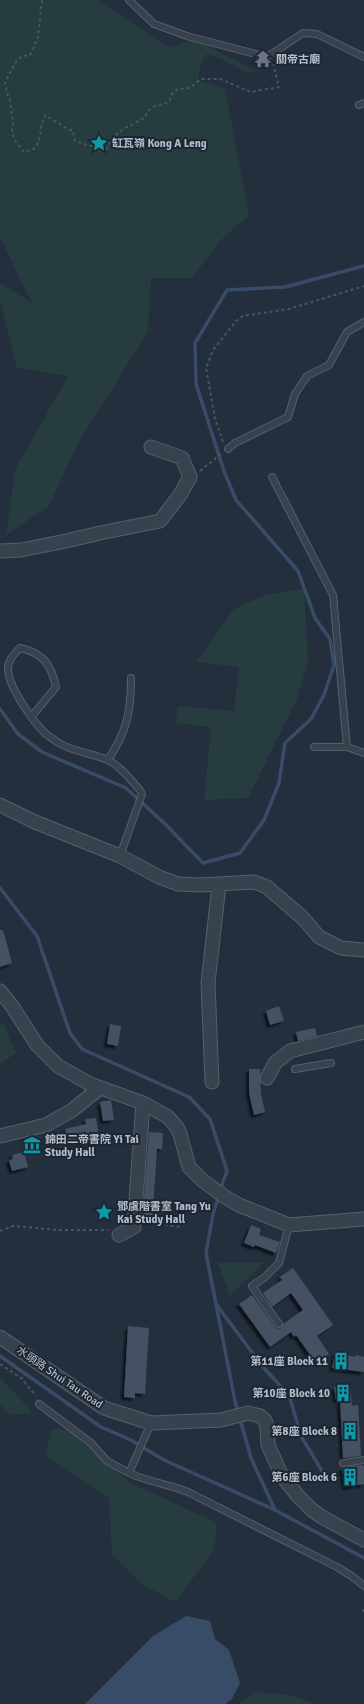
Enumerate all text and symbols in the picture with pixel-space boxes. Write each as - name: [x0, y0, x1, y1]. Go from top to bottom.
- temple icon: 關帝古廟: [253, 49, 273, 69]
- place label: 關帝古廟: [276, 53, 320, 66]
- place icon: 缸瓦嶺 Kong A Leng: [89, 133, 109, 153]
- place label: 缸瓦嶺 Kong A Leng: [112, 137, 207, 150]
- place label: 錦田二帝書院 Yi Tai Study Hall: [45, 1133, 139, 1159]
- museum icon: 錦田二帝書院 Yi Tai Study Hall: [22, 1135, 42, 1155]
- place label: 鄧虞階書室 Tang Yu Kai Study Hall: [117, 1200, 211, 1226]
- place icon: 鄧虞階書室 Tang Yu Kai Study Hall: [94, 1202, 114, 1222]
- street label: 水頭路 Shui Tau Road: [14, 1344, 105, 1411]
- building icon: 第11座 Block 11: [331, 1351, 351, 1371]
- place label: 第11座 Block 11: [251, 1355, 328, 1368]
- building icon: 第10座 Block 10: [333, 1383, 353, 1403]
- place label: 第10座 Block 10: [253, 1387, 330, 1400]
- building icon: 第8座 Block 8: [340, 1421, 360, 1441]
- place label: 第8座 Block 8: [271, 1425, 337, 1438]
- building icon: 第6座 Block 6: [340, 1467, 360, 1487]
- place label: 第6座 Block 6: [271, 1471, 337, 1484]

